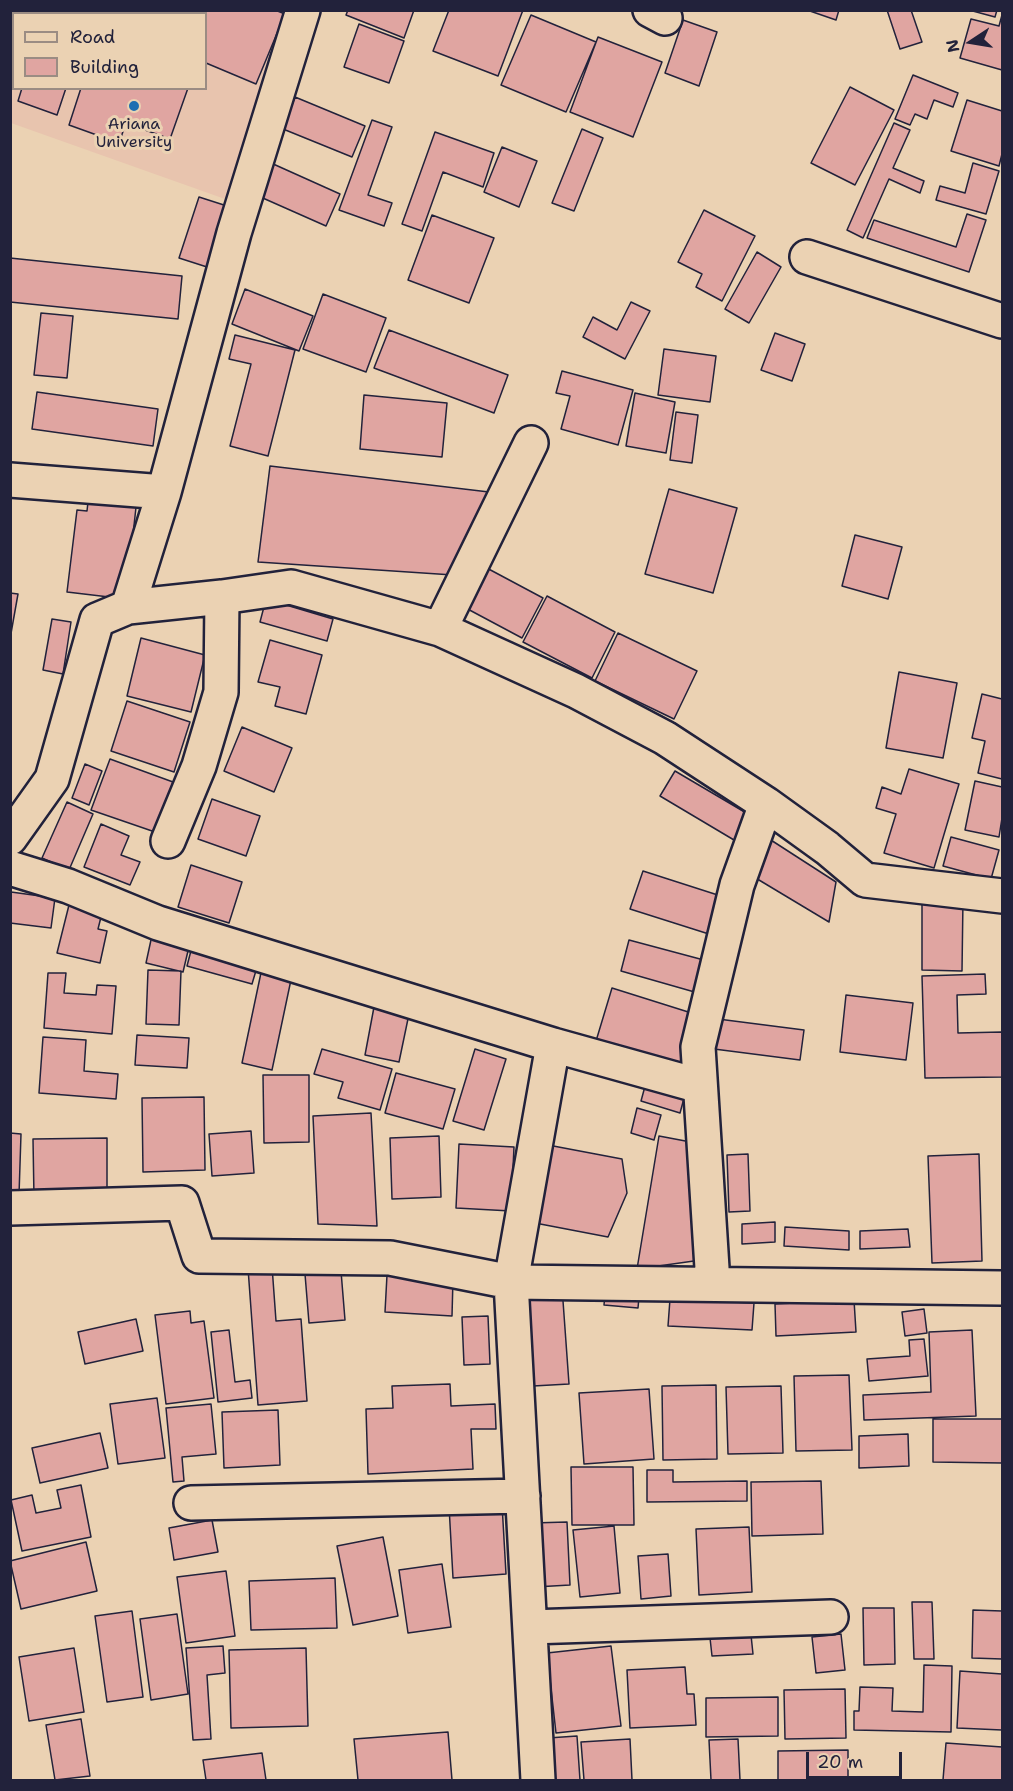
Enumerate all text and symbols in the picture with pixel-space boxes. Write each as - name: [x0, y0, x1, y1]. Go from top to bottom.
- legend: [12, 12, 207, 90]
- north arrow: [941, 12, 1001, 72]
- text: Road: [70, 25, 115, 49]
- text: N: [941, 37, 964, 54]
- text: Building: [70, 55, 139, 79]
- marker: Ariana University: [127, 99, 141, 113]
- place label: Ariana University: [96, 115, 172, 153]
- scale bar: [809, 1740, 905, 1778]
- text: 20 m: [817, 1750, 863, 1774]

